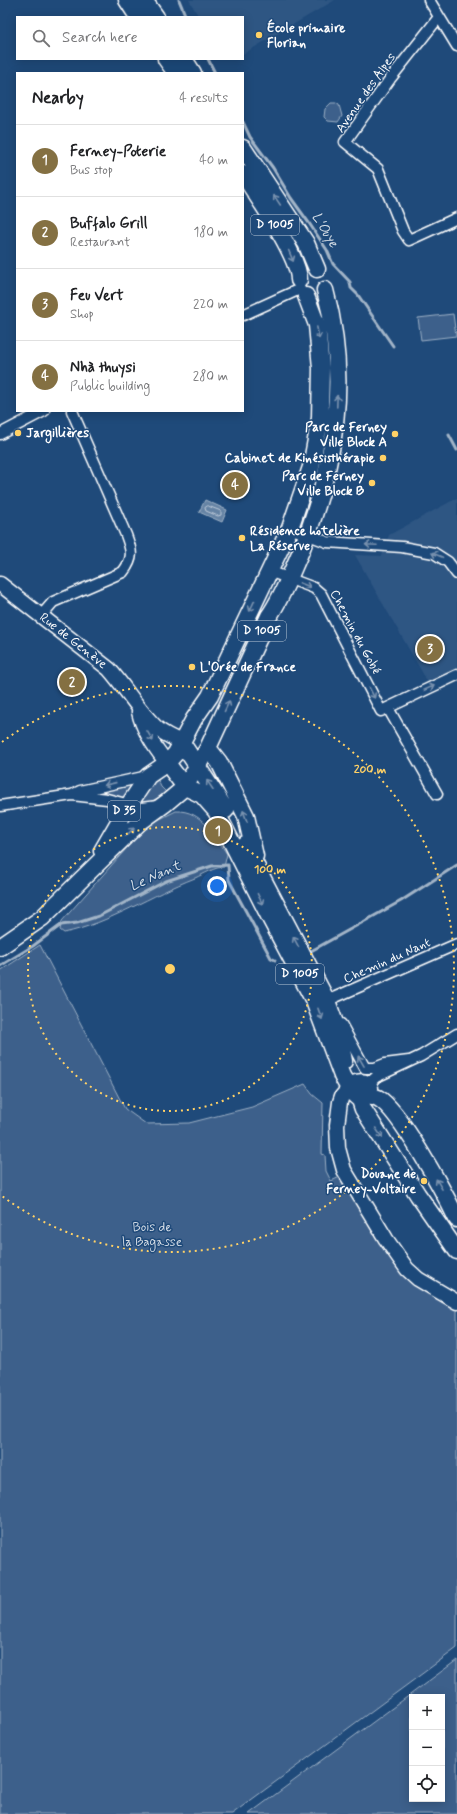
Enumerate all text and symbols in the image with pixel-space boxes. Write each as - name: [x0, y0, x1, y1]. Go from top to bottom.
- search box: [16, 16, 244, 60]
- place label: École primaire Florian: [267, 19, 345, 52]
- icon: search: [30, 27, 52, 49]
- text: Search here: [62, 28, 138, 48]
- marker: École primaire Florian: [254, 30, 264, 40]
- street label: Avenue des Alpes: [332, 50, 400, 136]
- text: Nearby: [32, 87, 84, 109]
- text: 4 results: [179, 90, 228, 107]
- text: Ferney-Poterie: [70, 142, 166, 162]
- text: 1: [42, 152, 48, 169]
- text: 40 m: [199, 152, 228, 169]
- text: Bus stop: [70, 162, 113, 179]
- one-way arrow: [273, 194, 281, 205]
- water label: L'Ouye: [307, 209, 343, 251]
- text: Buffalo Grill: [70, 214, 147, 234]
- road number: D 1005: [251, 215, 299, 235]
- text: 2: [42, 224, 48, 241]
- text: 180 m: [193, 224, 228, 241]
- text: Restaurant: [70, 234, 130, 251]
- one-way arrow: [288, 249, 295, 261]
- text: Feu Vert: [70, 286, 124, 306]
- text: 3: [42, 296, 48, 313]
- text: 220 m: [193, 296, 228, 313]
- text: Shop: [70, 306, 94, 323]
- one-way arrow: [314, 326, 322, 339]
- text: Nhà thuysi: [70, 358, 136, 378]
- text: 4: [41, 368, 49, 385]
- text: 280 m: [193, 368, 228, 385]
- text: Public building: [70, 378, 150, 395]
- one-way arrow: [334, 395, 341, 408]
- place label: Parc de Ferney Ville Block A: [305, 419, 387, 451]
- place label: Jargillières: [26, 425, 89, 444]
- marker: Jargillières: [13, 428, 23, 438]
- marker: Parc de Ferney Ville Block A: [390, 429, 400, 439]
- place label: Cabinet de Kinésisthérapie: [225, 450, 375, 467]
- marker: Cabinet de Kinésisthérapie: [378, 453, 388, 463]
- place label: Parc de Ferney Ville Block B: [282, 468, 365, 500]
- pin: 4: [222, 470, 248, 500]
- marker: Parc de Ferney Ville Block B: [367, 478, 377, 488]
- place label: Résidence hotelière La Réserve: [250, 523, 360, 555]
- marker: Résidence hotelière La Réserve: [237, 533, 247, 543]
- one-way arrow: [365, 542, 378, 549]
- one-way arrow: [431, 551, 443, 558]
- one-way arrow: [299, 582, 311, 589]
- street label: Chemin du Gobé: [326, 587, 385, 677]
- one-way arrow: [248, 600, 255, 612]
- street label: Rue de Genève: [36, 609, 110, 673]
- road number: D 1005: [238, 621, 286, 641]
- pin: 3: [417, 634, 443, 664]
- place label: L'Orée de France: [200, 659, 296, 676]
- marker: L'Orée de France: [187, 662, 197, 672]
- pin: 2: [59, 667, 85, 697]
- one-way arrow: [423, 684, 435, 691]
- one-way arrow: [369, 687, 377, 699]
- one-way arrow: [224, 701, 231, 713]
- one-way arrow: [146, 730, 154, 742]
- text: 200 m: [354, 762, 387, 778]
- one-way arrow: [206, 780, 214, 791]
- one-way arrow: [104, 781, 117, 789]
- road number: D 35: [108, 801, 140, 821]
- one-way arrow: [240, 810, 248, 822]
- pin: 1: [205, 816, 231, 846]
- one-way arrow: [125, 827, 135, 837]
- water label: Le Nant: [127, 856, 184, 895]
- text: 100 m: [254, 862, 287, 878]
- your location: [207, 876, 227, 896]
- one-way arrow: [257, 892, 265, 904]
- street label: Chemin du Nant: [341, 934, 433, 988]
- one-way arrow: [292, 936, 299, 948]
- centre of rings: [163, 962, 177, 976]
- road number: D 1005: [276, 964, 324, 984]
- one-way arrow: [316, 1008, 324, 1020]
- one-way arrow: [356, 1055, 364, 1067]
- one-way arrow: [376, 1127, 384, 1139]
- place label: Douane de Ferney-Voltaire: [326, 1166, 417, 1198]
- marker: Douane de Ferney-Voltaire: [419, 1176, 429, 1186]
- one-way arrow: [434, 1178, 442, 1190]
- park label: Bois de la Bagasse: [122, 1219, 182, 1252]
- map controls: [409, 1694, 445, 1802]
- button: +: [409, 1694, 445, 1730]
- button: −: [409, 1730, 445, 1766]
- button: locate: [409, 1766, 445, 1802]

